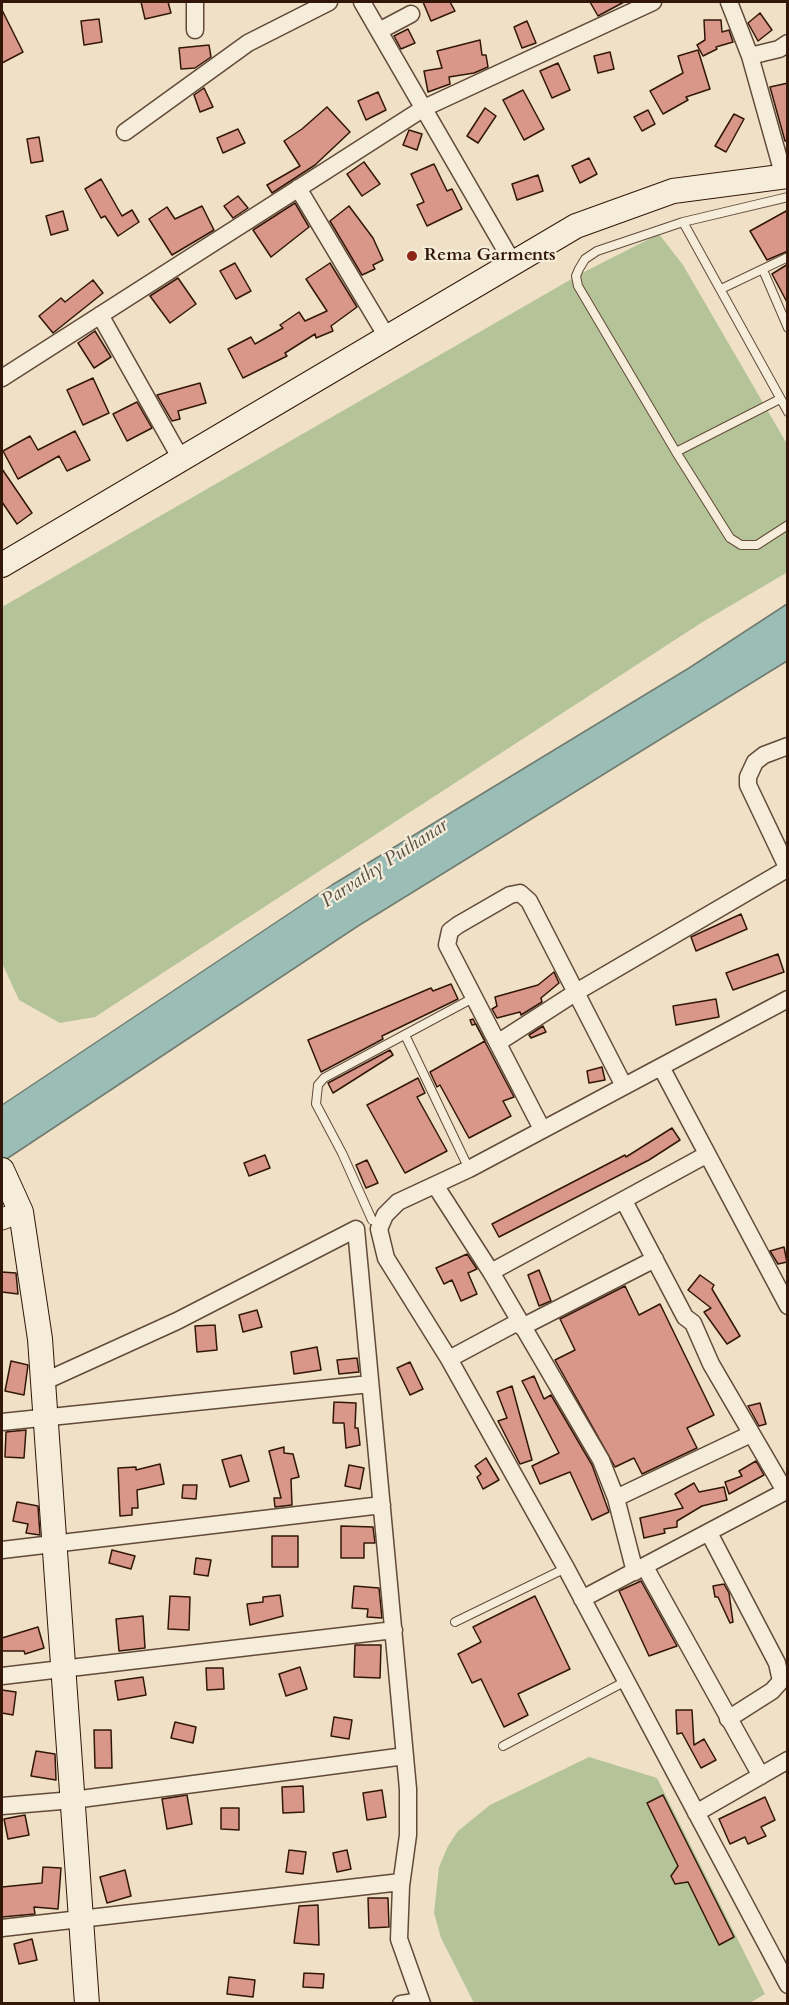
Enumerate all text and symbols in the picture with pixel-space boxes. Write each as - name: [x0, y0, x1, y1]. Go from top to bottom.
- place label: Rema Garments: [424, 245, 556, 267]
- marker: Rema Garments: [405, 249, 419, 263]
- water label: Parvathy Puthanar: [317, 814, 453, 914]

